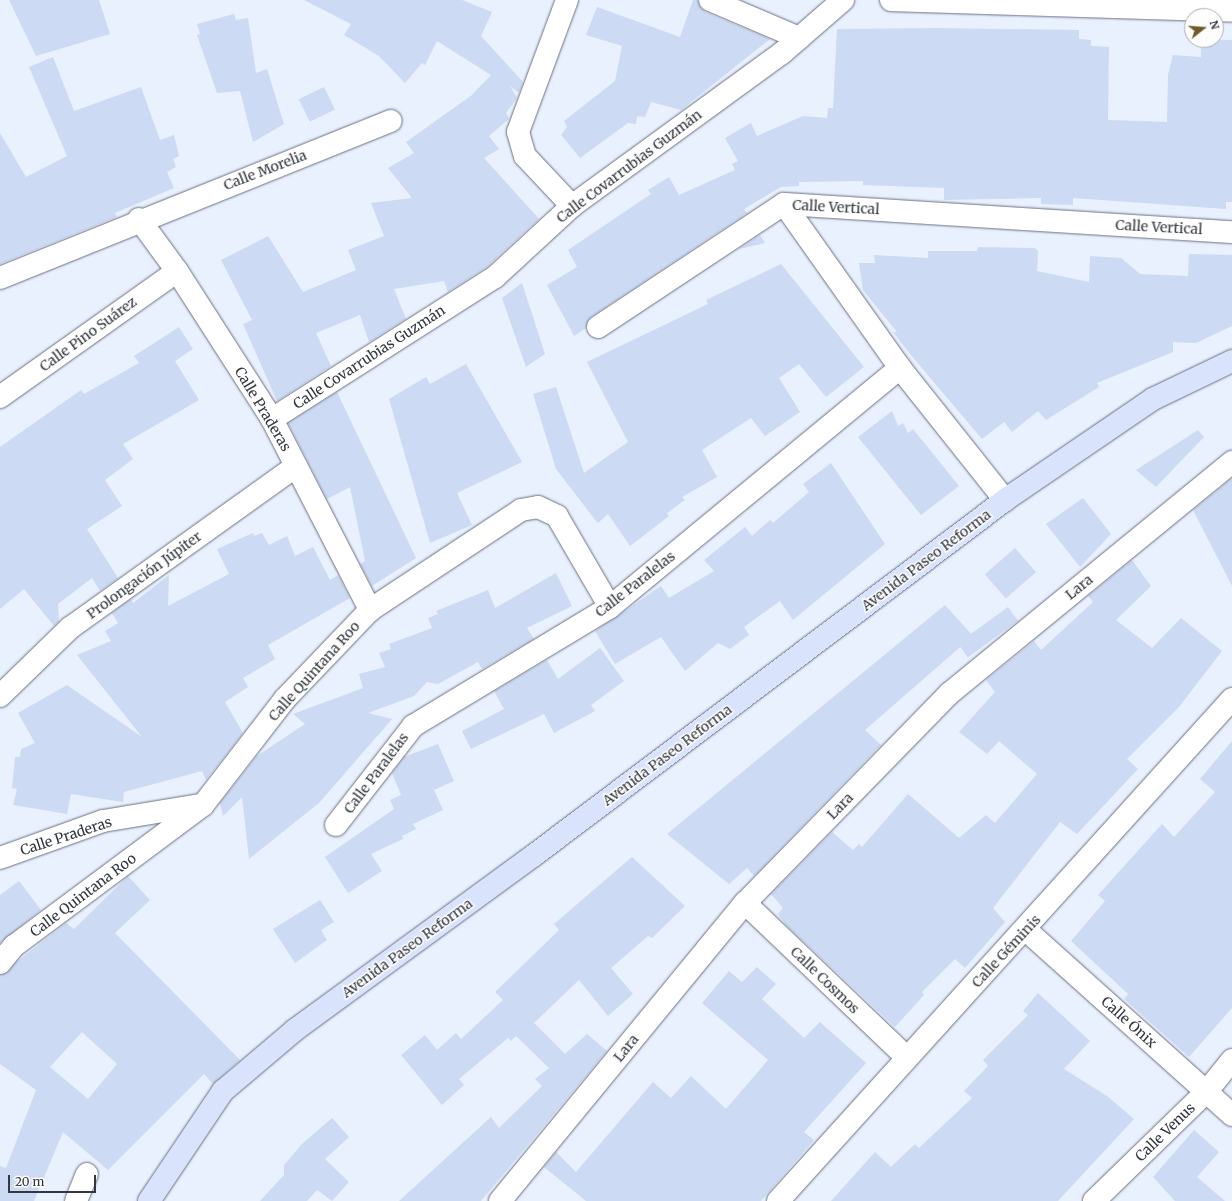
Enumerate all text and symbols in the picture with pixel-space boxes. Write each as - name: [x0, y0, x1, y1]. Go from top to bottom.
- north arrow: [1184, 8, 1224, 48]
- text: N: [1207, 19, 1222, 31]
- street label: Calle Covarrubias Guzmán: [553, 106, 705, 226]
- street label: Calle Morelia: [221, 146, 309, 194]
- street label: Calle Vertical: [792, 196, 880, 218]
- street label: Calle Vertical: [1115, 216, 1203, 238]
- street label: Calle Pino Suárez: [36, 293, 140, 375]
- street label: Calle Covarrubias Guzmán: [290, 302, 448, 412]
- street label: Calle Praderas: [231, 364, 295, 454]
- street label: Avenida Paseo Reforma: [858, 506, 994, 614]
- street label: Prolongación Júpiter: [83, 528, 205, 622]
- street label: Calle Paralelas: [592, 548, 678, 620]
- street label: Lara: [1062, 571, 1096, 603]
- street label: Calle Quintana Roo: [265, 618, 363, 724]
- street label: Avenida Paseo Reforma: [599, 701, 735, 809]
- street label: Calle Paralelas: [340, 729, 412, 817]
- street label: Lara: [823, 789, 857, 823]
- street label: Calle Praderas: [18, 813, 114, 859]
- street label: Calle Quintana Roo: [27, 850, 139, 940]
- street label: Avenida Paseo Reforma: [338, 895, 476, 1001]
- street label: Calle Géminis: [968, 911, 1044, 991]
- street label: Calle Cosmos: [787, 943, 863, 1017]
- street label: Calle Ónix: [1098, 993, 1160, 1051]
- street label: Lara: [610, 1031, 642, 1065]
- street label: Calle Venus: [1132, 1099, 1198, 1165]
- scale bar: [10, 1167, 98, 1193]
- text: 20 m: [15, 1174, 44, 1189]

